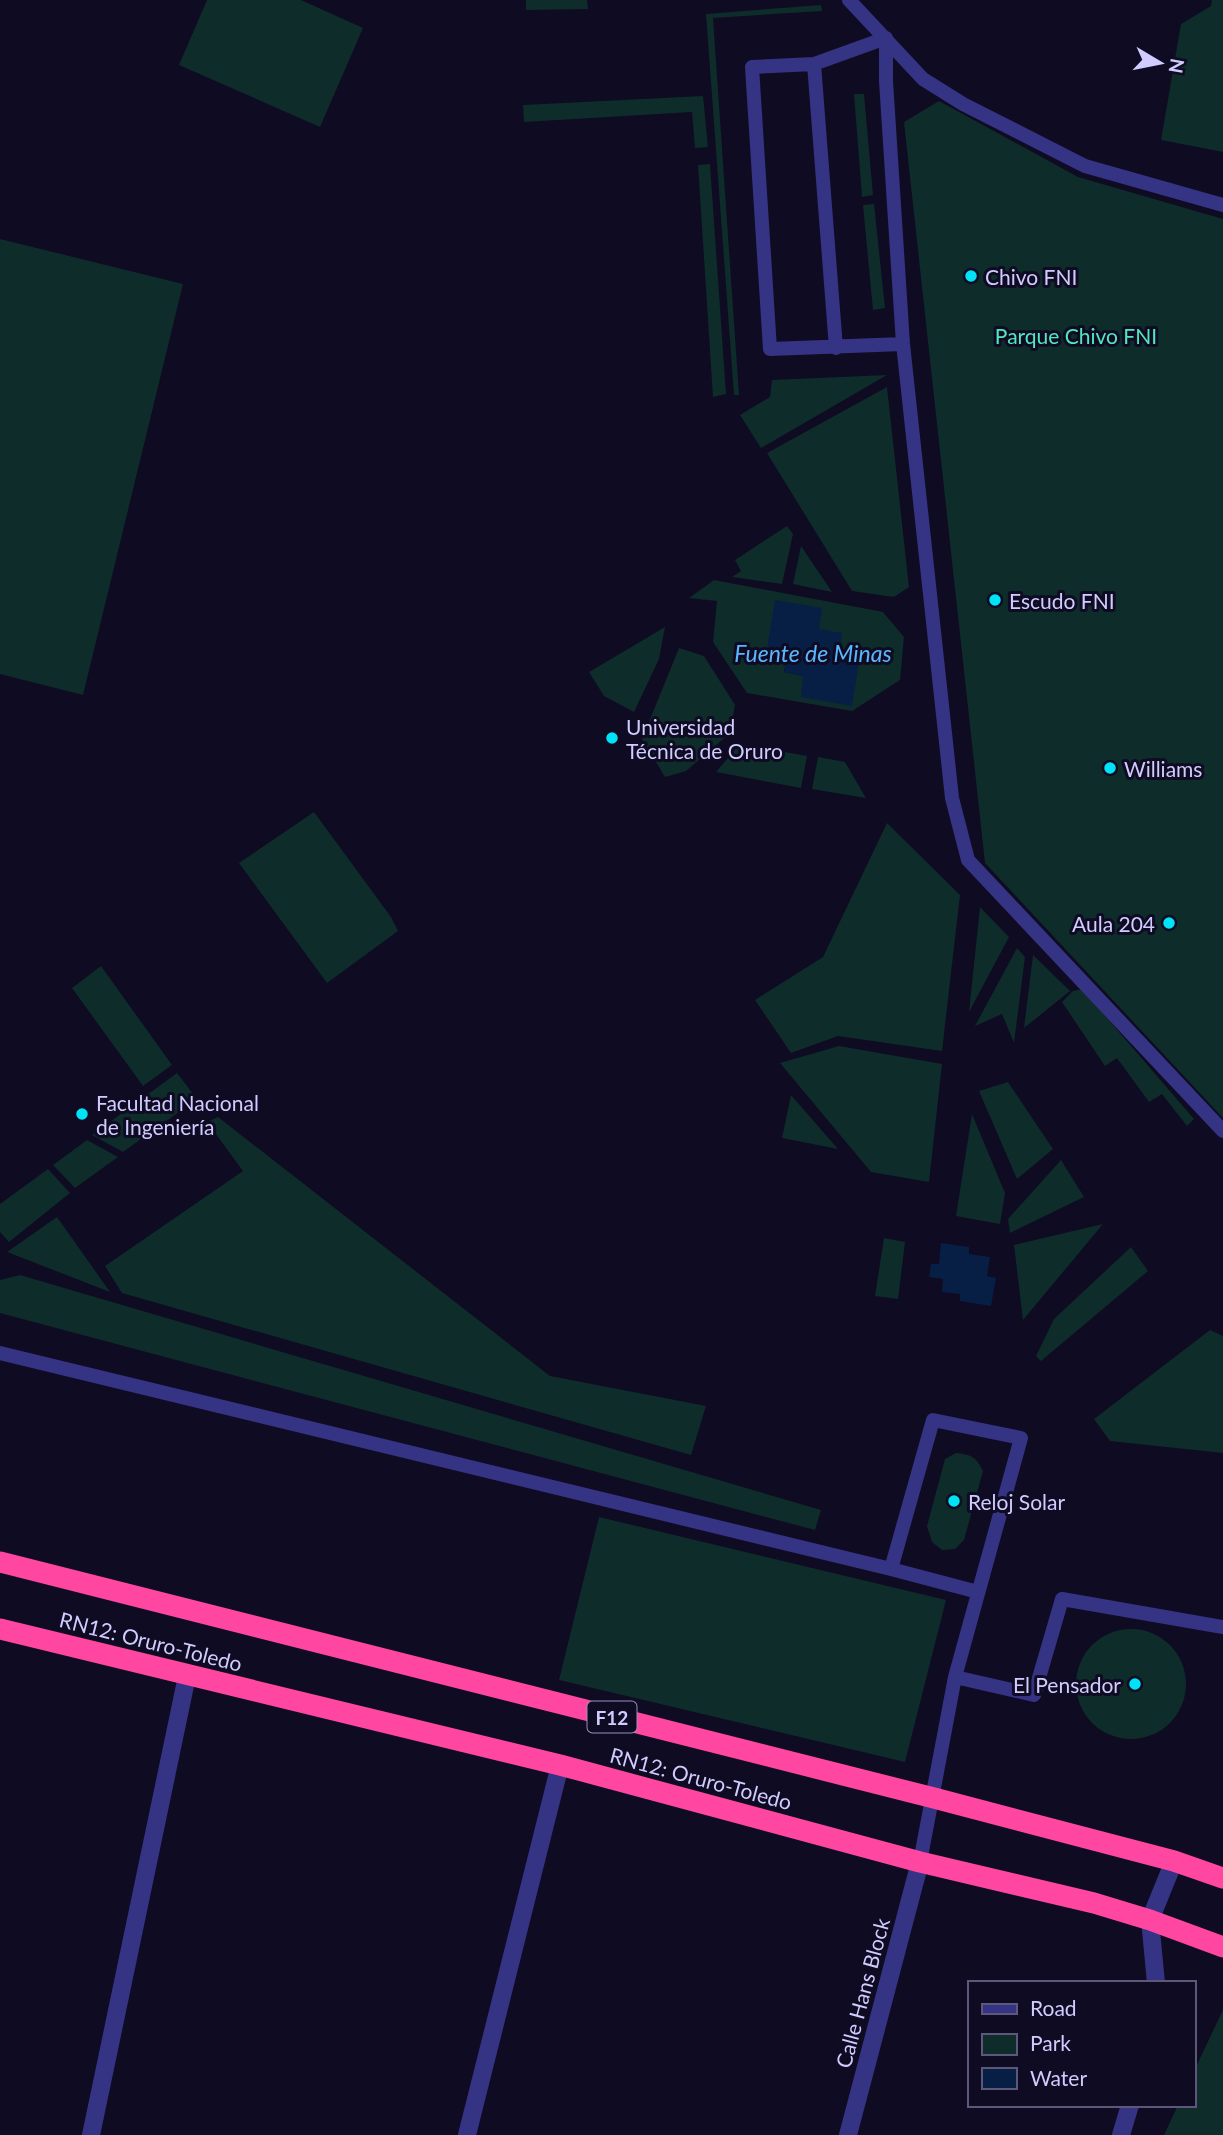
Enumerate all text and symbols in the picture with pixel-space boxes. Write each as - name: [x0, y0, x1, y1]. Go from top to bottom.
- north arrow: [1125, 28, 1195, 98]
- text: N: [1165, 57, 1190, 75]
- place label: Chivo FNI: [985, 264, 1077, 289]
- marker: Chivo FNI: [963, 268, 979, 284]
- park label: Parque Chivo FNI: [995, 323, 1157, 348]
- place label: Escudo FNI: [1009, 588, 1115, 613]
- marker: Escudo FNI: [987, 592, 1003, 608]
- water label: Fuente de Minas: [734, 639, 892, 667]
- place label: Universidad Técnica de Oruro: [626, 714, 783, 763]
- marker: Universidad Técnica de Oruro: [604, 730, 620, 746]
- place label: Williams: [1124, 756, 1202, 781]
- marker: Williams: [1102, 760, 1118, 776]
- place label: Aula 204: [1072, 911, 1155, 936]
- marker: Aula 204: [1161, 915, 1177, 931]
- place label: Facultad Nacional de Ingeniería: [96, 1090, 259, 1139]
- marker: Facultad Nacional de Ingeniería: [74, 1106, 90, 1122]
- place label: Reloj Solar: [968, 1489, 1065, 1514]
- marker: Reloj Solar: [946, 1493, 962, 1509]
- street label: RN12: Oruro-Toledo: [57, 1606, 245, 1676]
- place label: El Pensador: [1013, 1672, 1121, 1697]
- marker: El Pensador: [1127, 1676, 1143, 1692]
- road number: F12: [588, 1702, 636, 1732]
- street label: RN12: Oruro-Toledo: [607, 1742, 795, 1814]
- street label: Calle Hans Block: [830, 1915, 894, 2071]
- legend: [968, 1981, 1195, 2107]
- text: Road: [1030, 1995, 1077, 2020]
- text: Park: [1030, 2030, 1071, 2055]
- text: Water: [1030, 2065, 1087, 2090]

